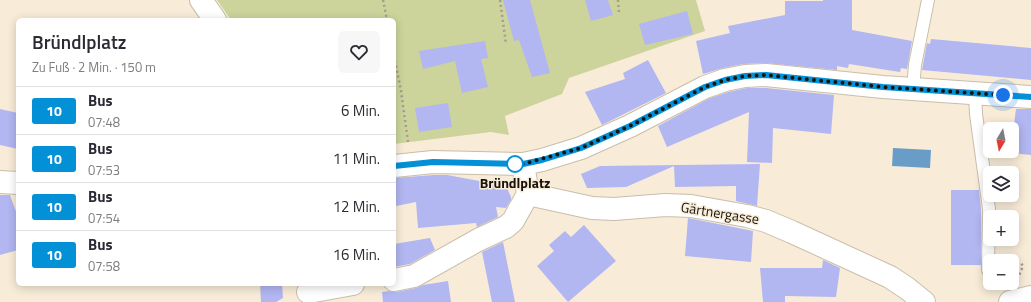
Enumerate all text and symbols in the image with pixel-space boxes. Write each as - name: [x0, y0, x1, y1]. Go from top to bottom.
- text: Bründlplatz: [32, 27, 126, 56]
- button: heart: [338, 31, 380, 73]
- text: Zu Fuß · 2 Min. · 150 m: [32, 57, 156, 77]
- your location: [993, 85, 1013, 105]
- text: Bus: [88, 89, 113, 112]
- text: 6 Min.: [341, 99, 380, 122]
- text: 10: [46, 100, 62, 121]
- text: 07:48: [88, 112, 120, 132]
- north arrow: [983, 122, 1019, 158]
- map controls: [983, 122, 1019, 290]
- text: Bus: [88, 137, 113, 160]
- text: 11 Min.: [333, 147, 380, 170]
- text: 10: [46, 148, 62, 169]
- marker: Bründlplatz: [506, 155, 524, 173]
- text: 07:53: [88, 160, 120, 180]
- button: layers: [983, 166, 1019, 202]
- place label: Bründlplatz: [480, 172, 550, 193]
- text: Bus: [88, 185, 113, 208]
- text: 12 Min.: [333, 195, 380, 218]
- text: 10: [46, 196, 62, 217]
- street label: Gärtnergasse: [679, 196, 761, 229]
- text: 07:54: [88, 208, 120, 228]
- button: +: [983, 210, 1019, 246]
- text: Bus: [88, 233, 113, 256]
- text: 16 Min.: [333, 243, 380, 266]
- text: 10: [46, 244, 62, 265]
- button: −: [983, 254, 1019, 290]
- text: 07:58: [88, 256, 120, 276]

